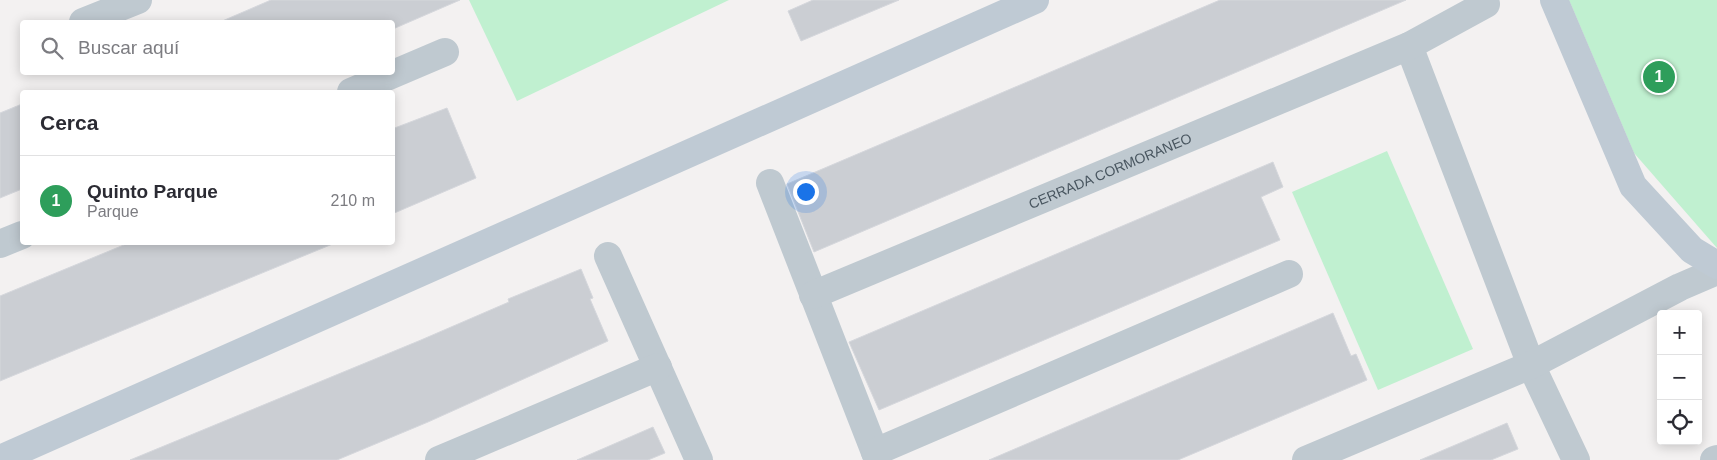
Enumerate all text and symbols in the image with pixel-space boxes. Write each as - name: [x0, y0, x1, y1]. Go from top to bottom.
- search box: [20, 20, 395, 75]
- icon: search: [38, 34, 66, 62]
- text: Buscar aquí: [78, 37, 179, 58]
- pin: 1: [1643, 58, 1675, 96]
- text: Cerca: [40, 111, 98, 134]
- street label: CERRADA CORMORANEO: [1026, 130, 1194, 212]
- your location: [793, 179, 819, 205]
- text: Quinto Parque: [87, 181, 218, 202]
- text: 1: [52, 192, 60, 209]
- text: 210 m: [331, 192, 375, 209]
- text: Parque: [87, 203, 139, 220]
- map controls: [1657, 310, 1702, 445]
- button: +: [1657, 310, 1702, 355]
- button: −: [1657, 355, 1702, 400]
- button: locate: [1657, 400, 1702, 445]

